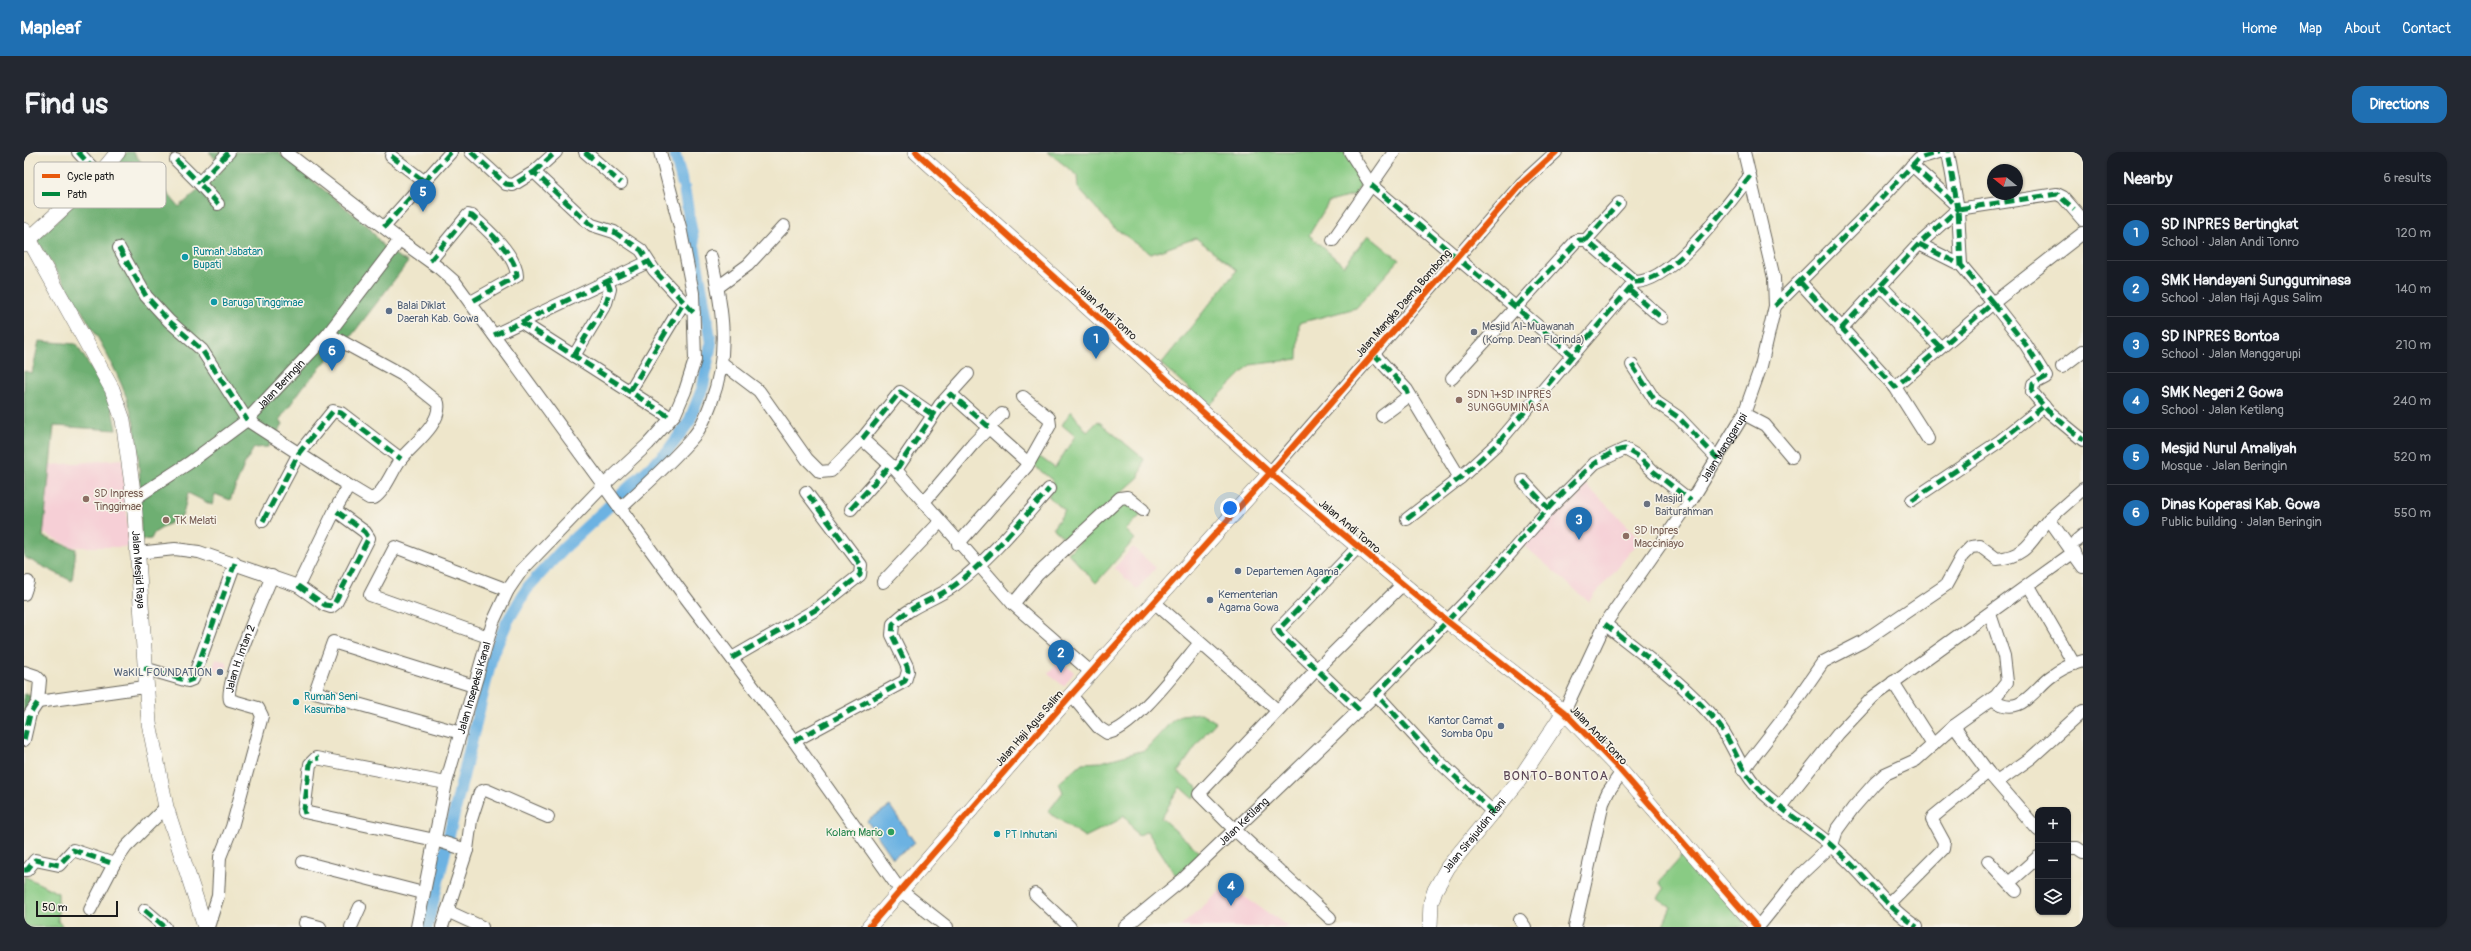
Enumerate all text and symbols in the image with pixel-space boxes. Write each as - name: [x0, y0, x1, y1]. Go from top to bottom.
- text: Mapleaf: [20, 16, 82, 40]
- text: Home: [2242, 20, 2277, 37]
- text: Map: [2299, 20, 2322, 37]
- text: About: [2344, 20, 2380, 37]
- text: Contact: [2402, 20, 2451, 37]
- button: Directions: [2352, 86, 2447, 123]
- text: Find us: [24, 87, 108, 122]
- legend: [34, 162, 166, 208]
- north arrow: [1987, 164, 2023, 200]
- text: Nearby: [2123, 168, 2172, 189]
- text: Cycle path: [67, 170, 114, 183]
- text: 6 results: [2384, 170, 2431, 186]
- pin: 5: [410, 179, 436, 212]
- text: Path: [67, 188, 87, 201]
- text: SD INPRES Bertingkat: [2161, 215, 2298, 234]
- text: 1: [2133, 225, 2139, 241]
- text: 120 m: [2395, 225, 2431, 241]
- text: School · Jalan Andi Tonro: [2161, 234, 2299, 250]
- place label: Rumah Jabatan Bupati: [193, 245, 263, 271]
- street label: Jalan Mangka Daeng Bombong: [1353, 246, 1454, 360]
- marker: Rumah Jabatan Bupati: [180, 252, 190, 262]
- text: SMK Handayani Sungguminasa: [2161, 271, 2351, 290]
- text: 2: [2132, 281, 2140, 297]
- text: 140 m: [2395, 281, 2431, 297]
- street label: Jalan Andi Tonro: [1074, 282, 1140, 343]
- text: School · Jalan Haji Agus Salim: [2161, 290, 2322, 306]
- place label: Baruga Tinggimae: [222, 296, 304, 309]
- marker: Baruga Tinggimae: [209, 297, 219, 307]
- place label: Balai Diklat Daerah Kab. Gowa: [397, 299, 479, 325]
- marker: Balai Diklat Daerah Kab. Gowa: [384, 306, 394, 316]
- place label: Mesjid Al-Muawanah (Komp. Dean Florinda): [1482, 320, 1585, 346]
- pin: 1: [1083, 326, 1109, 359]
- marker: Mesjid Al-Muawanah (Komp. Dean Florinda): [1469, 327, 1479, 337]
- text: SD INPRES Bontoa: [2161, 327, 2279, 346]
- text: 3: [2132, 337, 2140, 353]
- text: 210 m: [2395, 337, 2431, 353]
- pin: 6: [319, 338, 345, 371]
- text: School · Jalan Manggarupi: [2161, 346, 2301, 362]
- street label: Jalan Beringin: [254, 357, 308, 412]
- text: SMK Negeri 2 Gowa: [2161, 383, 2283, 402]
- place label: SDN 1+SD INPRES SUNGGUMINASA: [1467, 388, 1551, 414]
- text: 4: [2132, 393, 2140, 409]
- text: 240 m: [2393, 393, 2431, 409]
- marker: SDN 1+SD INPRES SUNGGUMINASA: [1454, 395, 1464, 405]
- text: School · Jalan Ketilang: [2161, 402, 2284, 418]
- street label: Jalan Manggarupi: [1698, 411, 1750, 484]
- text: Mesjid Nurul Amaliyah: [2161, 439, 2296, 458]
- text: 5: [2132, 449, 2140, 465]
- text: 520 m: [2393, 449, 2431, 465]
- text: Mosque · Jalan Beringin: [2161, 458, 2287, 474]
- place label: SD Inpress Tinggimae: [94, 487, 143, 513]
- place label: Masjid Baiturahman: [1655, 492, 1713, 518]
- marker: SD Inpress Tinggimae: [81, 494, 91, 504]
- text: Dinas Koperasi Kab. Gowa: [2161, 495, 2320, 514]
- street label: Jalan Andi Tonro: [1316, 497, 1383, 556]
- your location: [1220, 498, 1240, 518]
- marker: Masjid Baiturahman: [1642, 499, 1652, 509]
- text: 6: [2132, 505, 2140, 521]
- text: 550 m: [2394, 505, 2431, 521]
- pin: 3: [1566, 507, 1592, 540]
- place label: TK Melati: [174, 514, 216, 527]
- text: Public building · Jalan Beringin: [2161, 514, 2322, 530]
- marker: TK Melati: [161, 515, 171, 525]
- place label: SD Inpres Macciniayo: [1634, 524, 1684, 550]
- street label: Jalan Mesjid Raya: [129, 530, 147, 609]
- marker: SD Inpres Macciniayo: [1621, 531, 1631, 541]
- place label: Departemen Agama: [1246, 565, 1339, 578]
- marker: Departemen Agama: [1233, 566, 1243, 576]
- place label: Kementerian Agama Gowa: [1218, 588, 1279, 614]
- marker: Kementerian Agama Gowa: [1205, 595, 1215, 605]
- street label: Jalan H. Intan 2: [223, 623, 258, 694]
- street label: Jalan Insepeksi Kanal: [455, 640, 494, 736]
- pin: 2: [1048, 640, 1074, 673]
- place label: WaKIL FOUNDATI0N: [114, 666, 212, 679]
- marker: WaKIL FOUNDATI0N: [215, 667, 225, 677]
- street label: Jalan Haji Agus Salim: [993, 687, 1066, 769]
- place label: Rumah Seni Kasumba: [304, 690, 358, 716]
- marker: Rumah Seni Kasumba: [291, 697, 301, 707]
- street label: Jalan Andi Tonro: [1567, 703, 1630, 768]
- place label: Kantor Camat Somba Opu: [1428, 714, 1494, 740]
- marker: Kantor Camat Somba Opu: [1496, 721, 1506, 731]
- district label: BONTO-BONTOA: [1503, 768, 1609, 784]
- street label: Jalan Ketilang: [1216, 794, 1272, 848]
- street label: Jalan Sirajuddin Rani: [1440, 796, 1509, 875]
- map controls: [2035, 807, 2071, 915]
- button: +: [2035, 807, 2071, 843]
- place label: Kolam Mario: [826, 826, 883, 839]
- marker: Kolam Mario: [886, 827, 896, 837]
- place label: PT Inhutani: [1005, 828, 1057, 841]
- marker: PT Inhutani: [992, 829, 1002, 839]
- button: −: [2035, 843, 2071, 879]
- pin: 4: [1218, 873, 1244, 906]
- button: layers: [2035, 879, 2071, 915]
- scale bar: [36, 899, 118, 918]
- text: 50 m: [42, 901, 68, 914]

